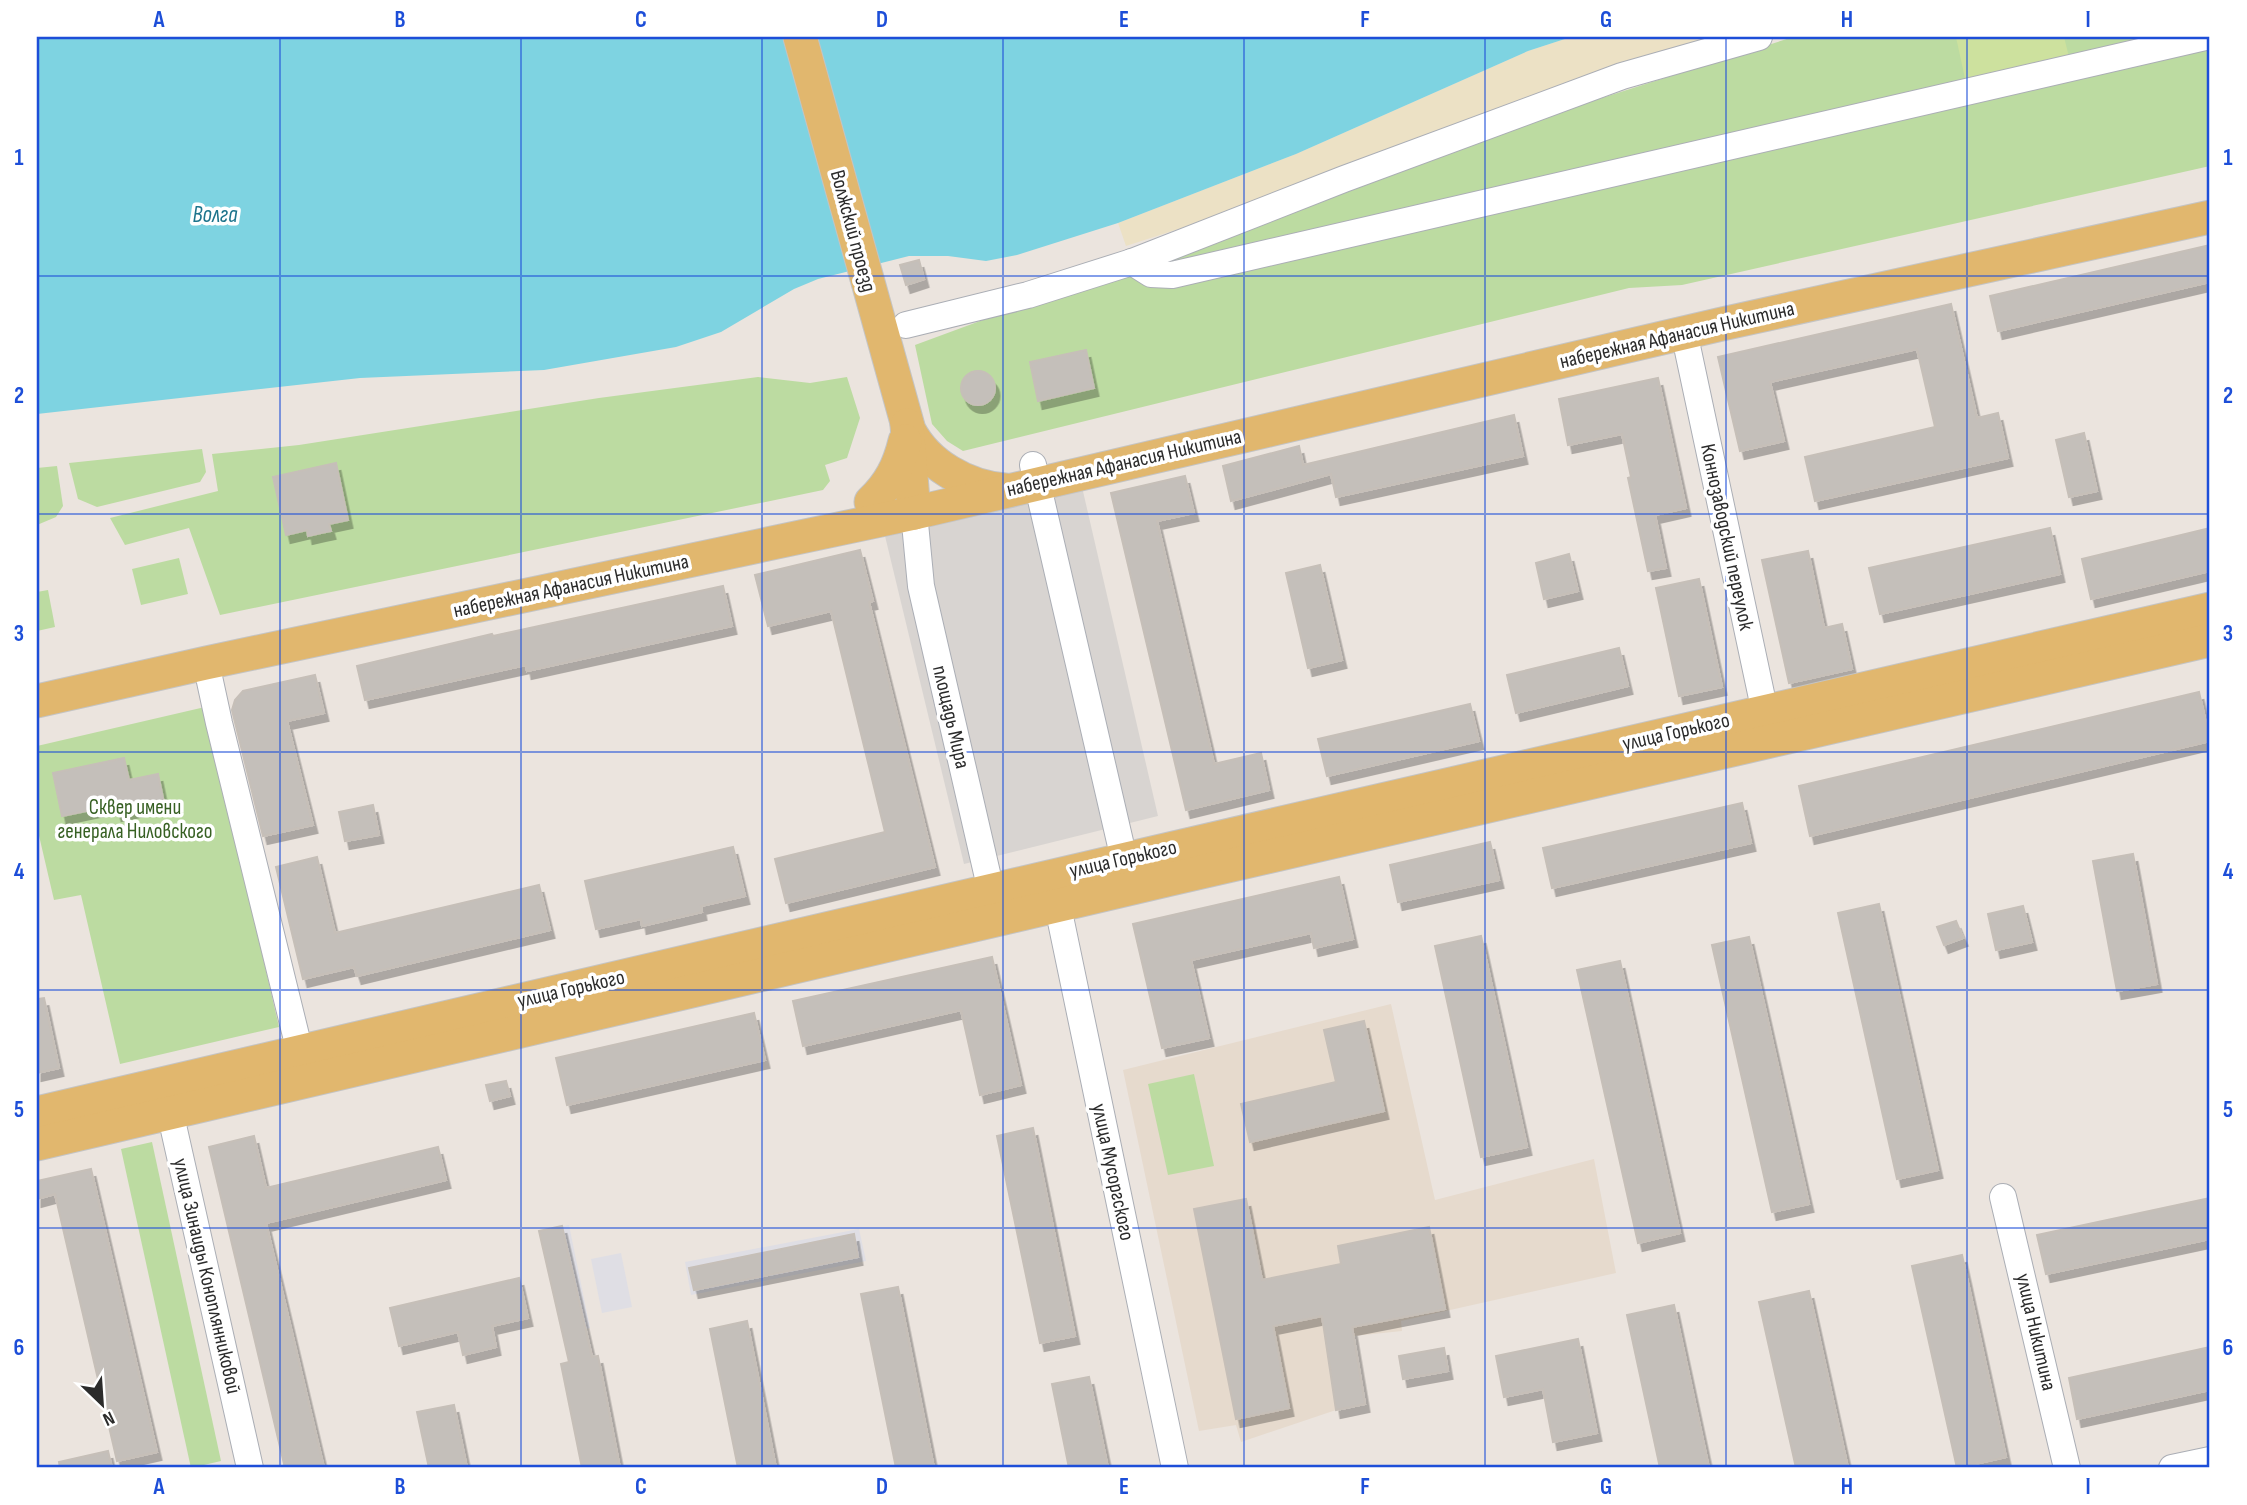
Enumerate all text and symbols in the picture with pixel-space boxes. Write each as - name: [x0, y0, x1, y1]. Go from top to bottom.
- text: A: [153, 6, 166, 34]
- text: B: [395, 6, 406, 34]
- text: C: [635, 6, 647, 34]
- text: D: [876, 6, 888, 34]
- text: E: [1119, 6, 1129, 34]
- text: F: [1360, 6, 1370, 34]
- text: G: [1600, 6, 1612, 34]
- text: H: [1841, 6, 1853, 34]
- text: I: [2085, 6, 2091, 34]
- text: 1: [14, 144, 24, 172]
- text: 1: [2223, 144, 2233, 172]
- street label: Волжский проезд: [825, 167, 881, 295]
- water label: Волга: [193, 201, 238, 229]
- street label: набережная Афанасия Никитина: [1557, 296, 1797, 374]
- text: 2: [14, 382, 24, 410]
- text: 2: [2223, 382, 2233, 410]
- street label: набережная Афанасия Никитина: [1004, 424, 1244, 502]
- street label: Коннозаводский переулок: [1695, 442, 1759, 632]
- street label: набережная Афанасия Никитина: [451, 549, 691, 623]
- text: 3: [14, 620, 24, 648]
- text: 3: [2223, 620, 2233, 648]
- street label: площадь Мира: [927, 663, 975, 771]
- street label: улица Горького: [1620, 708, 1732, 756]
- park label: Сквер имени генерала Ниловского: [58, 795, 212, 844]
- street label: улица Горького: [1067, 835, 1179, 883]
- text: 4: [14, 858, 25, 886]
- text: 4: [2223, 858, 2234, 886]
- street label: улица Горького: [515, 965, 627, 1013]
- text: 5: [14, 1096, 24, 1124]
- text: 5: [2223, 1096, 2233, 1124]
- street label: улица Мусоргского: [1086, 1101, 1140, 1243]
- street label: улица Зинаиды Коноплянниковой: [168, 1156, 246, 1396]
- street label: улица Никитина: [2010, 1271, 2062, 1393]
- text: 6: [14, 1334, 24, 1362]
- text: 6: [2223, 1334, 2233, 1362]
- north arrow: [66, 1368, 136, 1438]
- text: N: [99, 1405, 118, 1431]
- text: A: [153, 1473, 166, 1501]
- text: B: [395, 1473, 406, 1501]
- text: C: [635, 1473, 647, 1501]
- text: D: [876, 1473, 888, 1501]
- text: E: [1119, 1473, 1129, 1501]
- text: F: [1360, 1473, 1370, 1501]
- text: G: [1600, 1473, 1612, 1501]
- text: H: [1841, 1473, 1853, 1501]
- text: I: [2085, 1473, 2091, 1501]

